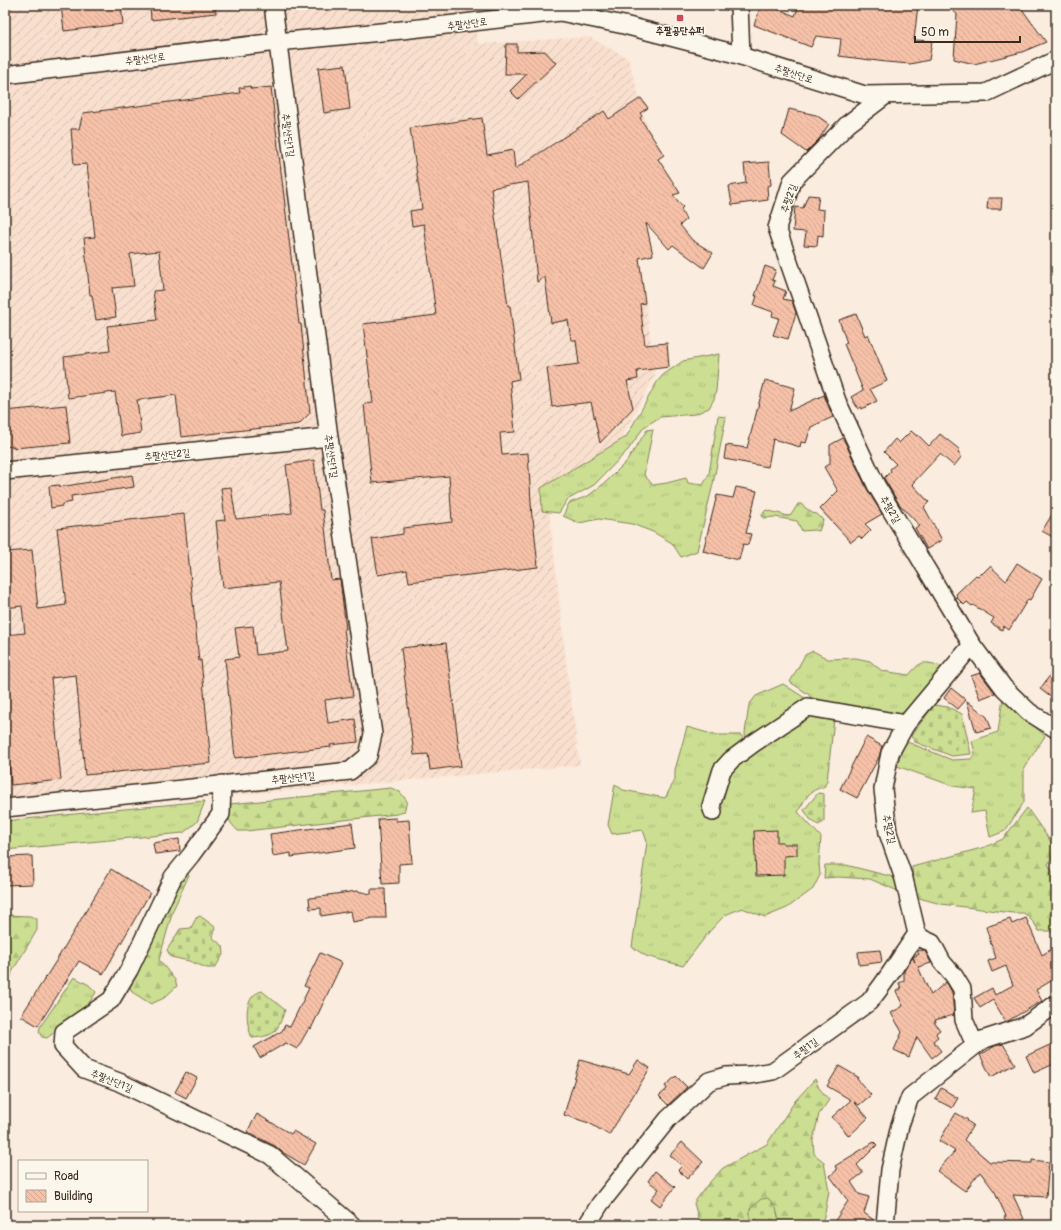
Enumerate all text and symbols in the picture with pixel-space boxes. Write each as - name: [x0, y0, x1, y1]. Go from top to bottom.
- marker: 추팔공단슈퍼: [675, 13, 685, 23]
- street label: 추팔산단로: [446, 16, 488, 32]
- scale bar: [915, 18, 1020, 44]
- place label: 추팔공단슈퍼: [656, 25, 704, 37]
- text: 50 m: [921, 25, 949, 40]
- street label: 추팔산단로: [124, 51, 166, 67]
- street label: 추팔산단로: [773, 62, 815, 86]
- street label: 추팔산단1길: [279, 112, 297, 158]
- street label: 추팔2길: [778, 182, 800, 214]
- street label: 추팔산단1길: [322, 433, 340, 479]
- street label: 추팔산단2길: [144, 447, 191, 463]
- street label: 추팔2길: [877, 494, 903, 525]
- street label: 추팔산단1길: [271, 770, 316, 786]
- street label: 추팔2길: [880, 813, 898, 845]
- street label: 추팔1길: [791, 1036, 820, 1062]
- street label: 추팔산단1길: [89, 1067, 134, 1095]
- legend: [18, 1160, 148, 1212]
- text: Road: [54, 1169, 79, 1184]
- text: Building: [54, 1189, 93, 1204]

